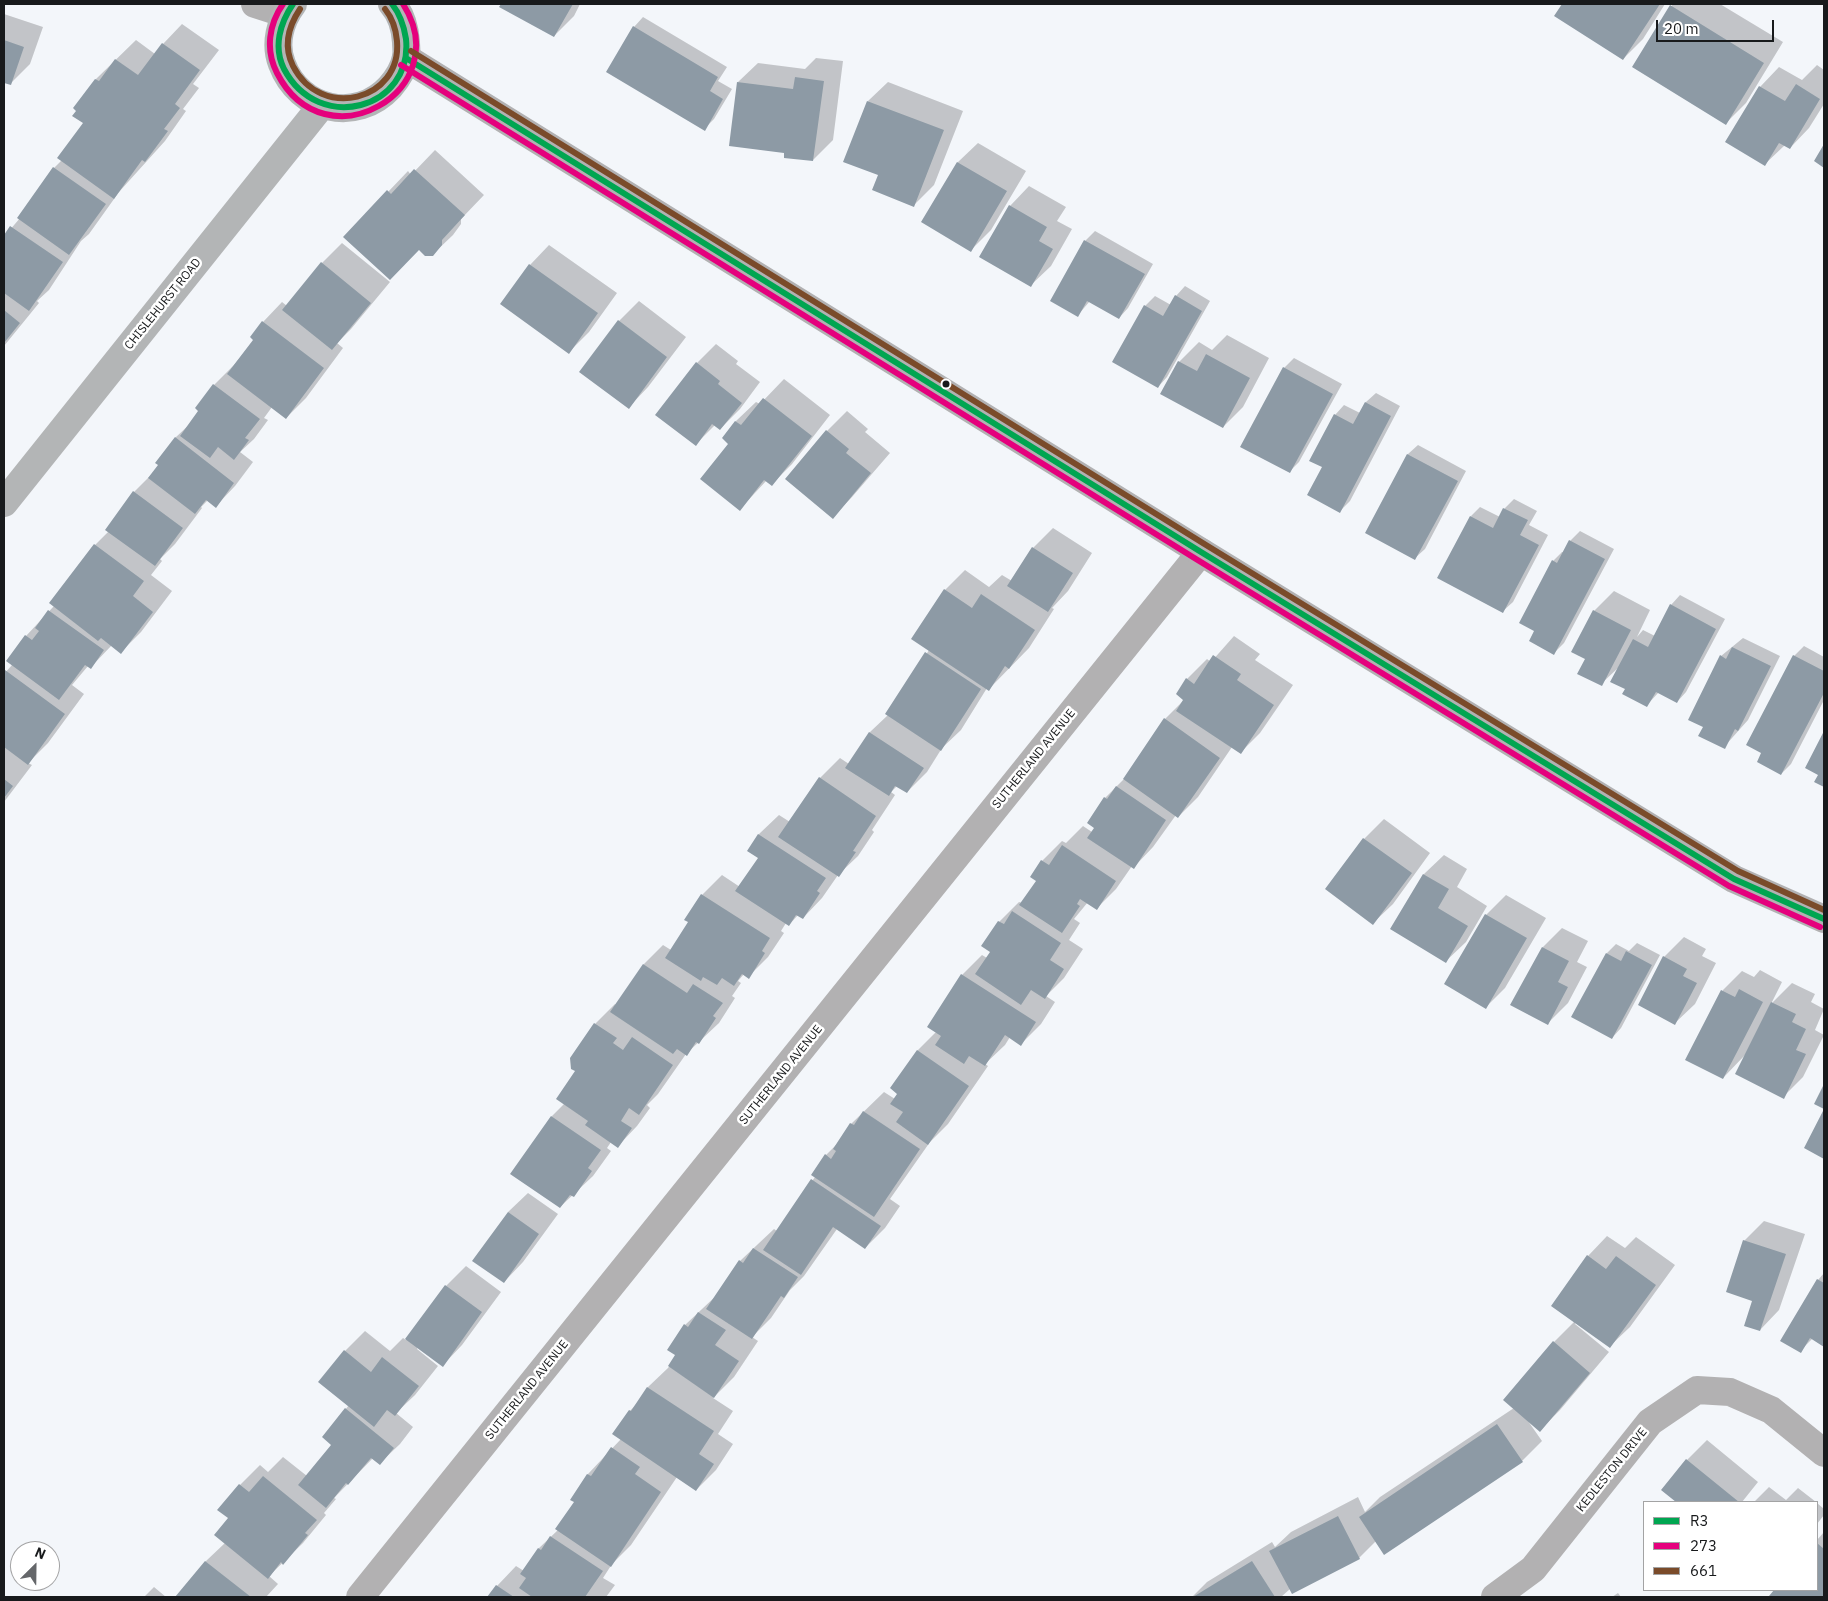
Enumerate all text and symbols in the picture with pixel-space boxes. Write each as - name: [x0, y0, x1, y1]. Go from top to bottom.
- scale bar: [1658, 10, 1776, 42]
- text: 20 m: [1664, 19, 1699, 38]
- street label: CHISLEHURST ROAD: [122, 256, 204, 352]
- unlabelled marker: [941, 379, 951, 389]
- street label: SUTHERLAND AVENUE: [990, 706, 1078, 812]
- street label: SUTHERLAND AVENUE: [737, 1022, 825, 1128]
- street label: SUTHERLAND AVENUE: [483, 1337, 571, 1443]
- street label: KEDLESTON DRIVE: [1574, 1425, 1650, 1515]
- legend: [1643, 1501, 1818, 1591]
- text: R3: [1690, 1511, 1709, 1530]
- text: 273: [1690, 1536, 1717, 1555]
- north arrow: [10, 1541, 60, 1591]
- text: N: [32, 1543, 49, 1563]
- text: 661: [1690, 1561, 1717, 1580]

